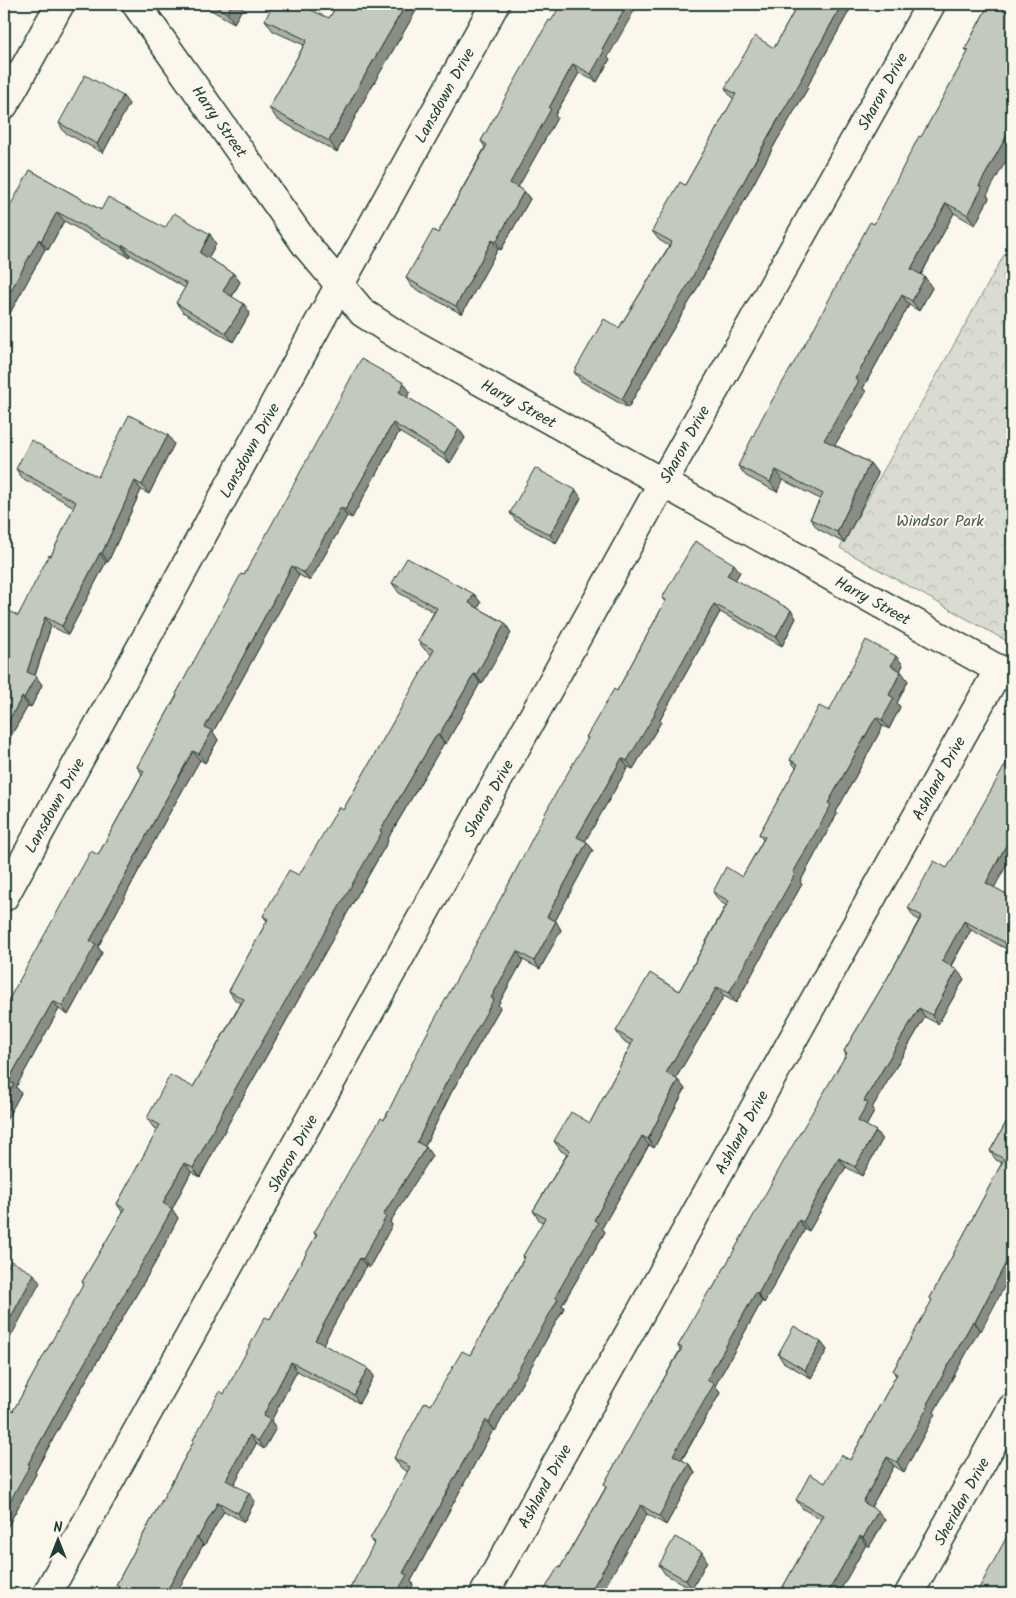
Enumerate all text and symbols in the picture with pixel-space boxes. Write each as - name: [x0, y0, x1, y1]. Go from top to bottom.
- street label: Lansdown Drive: [409, 43, 482, 148]
- street label: Sharon Drive: [852, 48, 915, 135]
- street label: Harry Street: [185, 81, 253, 164]
- street label: Harry Street: [476, 373, 561, 436]
- street label: Lansdown Drive: [214, 398, 287, 503]
- street label: Sharon Drive: [654, 401, 717, 488]
- park label: Windsor Park: [896, 509, 984, 534]
- street label: Harry Street: [830, 570, 915, 633]
- street label: Ashland Drive: [906, 732, 973, 825]
- street label: Lansdown Drive: [19, 753, 92, 858]
- street label: Sharon Drive: [458, 755, 521, 842]
- street label: Ashland Drive: [709, 1086, 776, 1179]
- street label: Sharon Drive: [262, 1110, 325, 1197]
- street label: Ashland Drive: [512, 1440, 579, 1533]
- street label: Sheridan Drive: [928, 1453, 997, 1550]
- north arrow: [32, 1516, 82, 1566]
- text: N: [54, 1517, 63, 1539]

